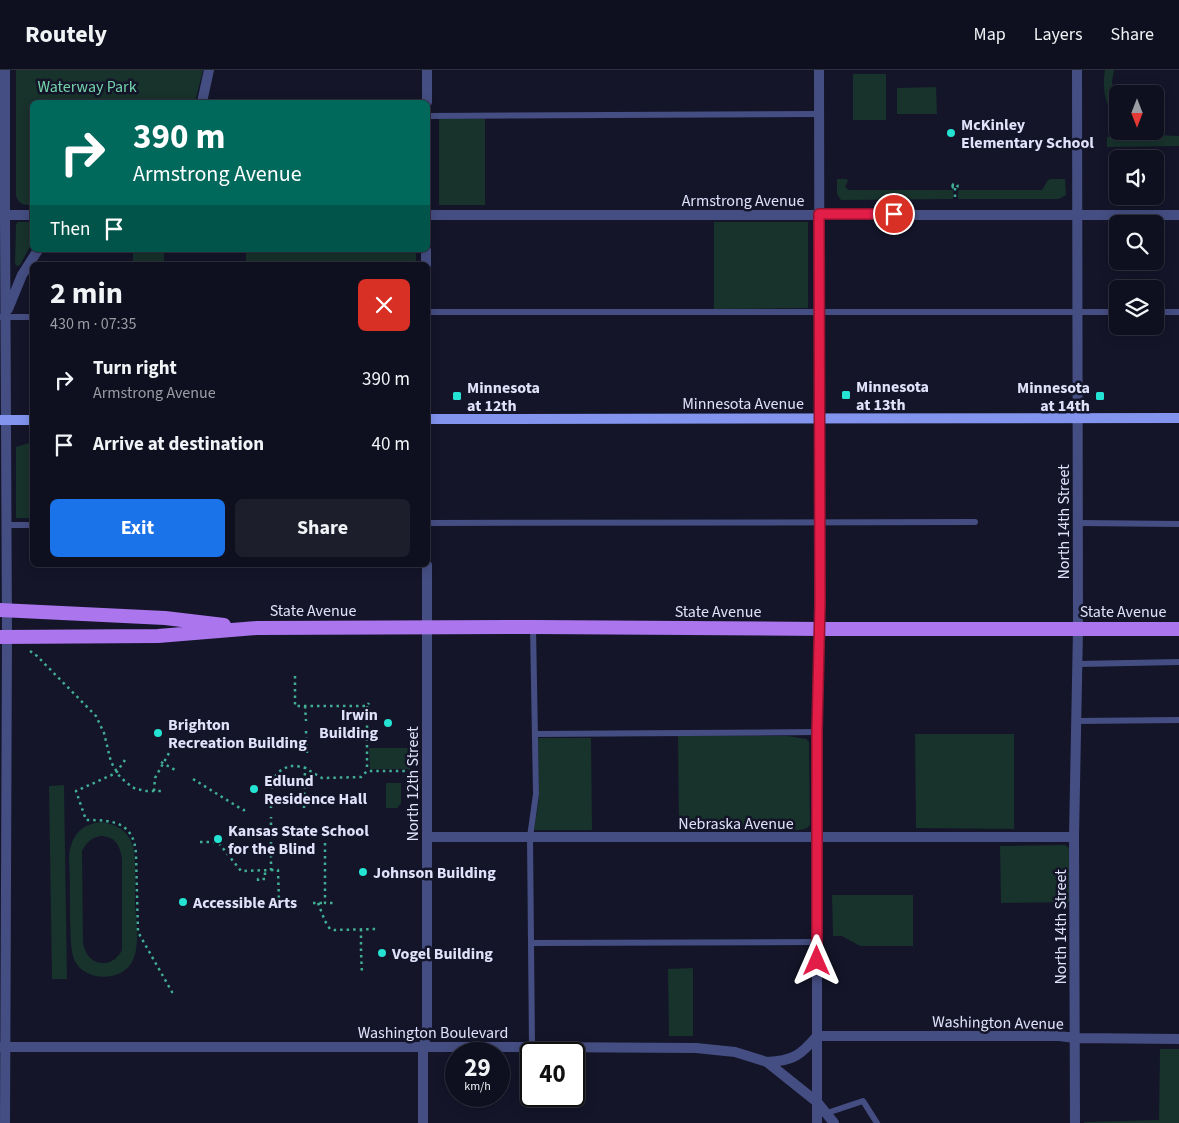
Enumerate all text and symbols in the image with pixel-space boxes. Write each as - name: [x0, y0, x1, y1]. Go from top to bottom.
- text: Routely: [25, 17, 107, 52]
- text: Map: [974, 22, 1006, 47]
- text: Layers: [1034, 22, 1083, 47]
- text: Share: [1111, 22, 1154, 47]
- park label: Waterway Park: [37, 76, 137, 98]
- north arrow: [1109, 85, 1164, 140]
- map controls: [1109, 85, 1164, 335]
- text: 390 m: [133, 112, 225, 162]
- place label: McKinley Elementary School: [961, 114, 1094, 154]
- icon: right: [50, 120, 115, 185]
- marker: McKinley Elementary School: [945, 127, 957, 139]
- button: sound: [1109, 150, 1164, 205]
- text: Armstrong Avenue: [133, 158, 302, 190]
- street label: Armstrong Avenue: [682, 190, 804, 212]
- pin: [873, 193, 915, 235]
- icon: arrive: [880, 200, 908, 228]
- icon: arrive: [100, 215, 128, 243]
- button: search: [1109, 215, 1164, 270]
- text: Then: [50, 216, 90, 243]
- text: 2 min: [50, 272, 123, 315]
- button: close: [358, 279, 410, 331]
- button: layers: [1109, 280, 1164, 335]
- text: 430 m · 07:35: [50, 313, 137, 335]
- text: Turn right: [93, 355, 177, 382]
- icon: right: [50, 366, 78, 394]
- text: 390 m: [362, 366, 410, 393]
- place label: Minnesota at 13th: [856, 376, 929, 416]
- place label: Minnesota at 12th: [467, 377, 540, 417]
- place label: Minnesota at 14th: [1017, 377, 1090, 417]
- text: Armstrong Avenue: [93, 382, 216, 404]
- marker: Minnesota at 13th: [840, 389, 852, 401]
- marker: Minnesota at 12th: [451, 390, 463, 402]
- marker: Minnesota at 14th: [1094, 390, 1106, 402]
- street label: Minnesota Avenue: [682, 393, 804, 415]
- icon: arrive: [50, 431, 78, 459]
- text: Arrive at destination: [93, 431, 264, 458]
- text: 40 m: [372, 431, 410, 458]
- street label: North 14th Street: [1053, 464, 1075, 580]
- button: Exit: [50, 499, 225, 557]
- button: Share: [235, 499, 410, 557]
- street label: State Avenue: [270, 600, 356, 622]
- street label: State Avenue: [675, 601, 761, 623]
- street label: State Avenue: [1080, 601, 1166, 623]
- place label: Irwin Building: [319, 704, 378, 744]
- place label: Brighton Recreation Building: [168, 714, 307, 754]
- marker: Irwin Building: [382, 717, 394, 729]
- street label: North 12th Street: [402, 726, 424, 842]
- marker: Brighton Recreation Building: [152, 727, 164, 739]
- place label: Edlund Residence Hall: [264, 770, 367, 810]
- marker: Edlund Residence Hall: [248, 783, 260, 795]
- street label: Nebraska Avenue: [678, 813, 794, 835]
- place label: Kansas State School for the Blind: [228, 820, 369, 860]
- marker: Kansas State School for the Blind: [212, 833, 224, 845]
- place label: Johnson Building: [373, 862, 496, 884]
- marker: Johnson Building: [357, 866, 369, 878]
- street label: North 14th Street: [1050, 869, 1072, 985]
- place label: Accessible Arts: [192, 892, 297, 914]
- marker: Accessible Arts: [177, 896, 189, 908]
- position arrow: [790, 934, 842, 986]
- place label: Vogel Building: [391, 943, 493, 965]
- marker: Vogel Building: [376, 947, 388, 959]
- street label: Washington Avenue: [932, 1011, 1064, 1035]
- street label: Washington Boulevard: [358, 1022, 508, 1044]
- speed limit sign: 40: [520, 1042, 585, 1107]
- text: 29: [464, 1050, 491, 1086]
- text: km/h: [464, 1078, 491, 1095]

